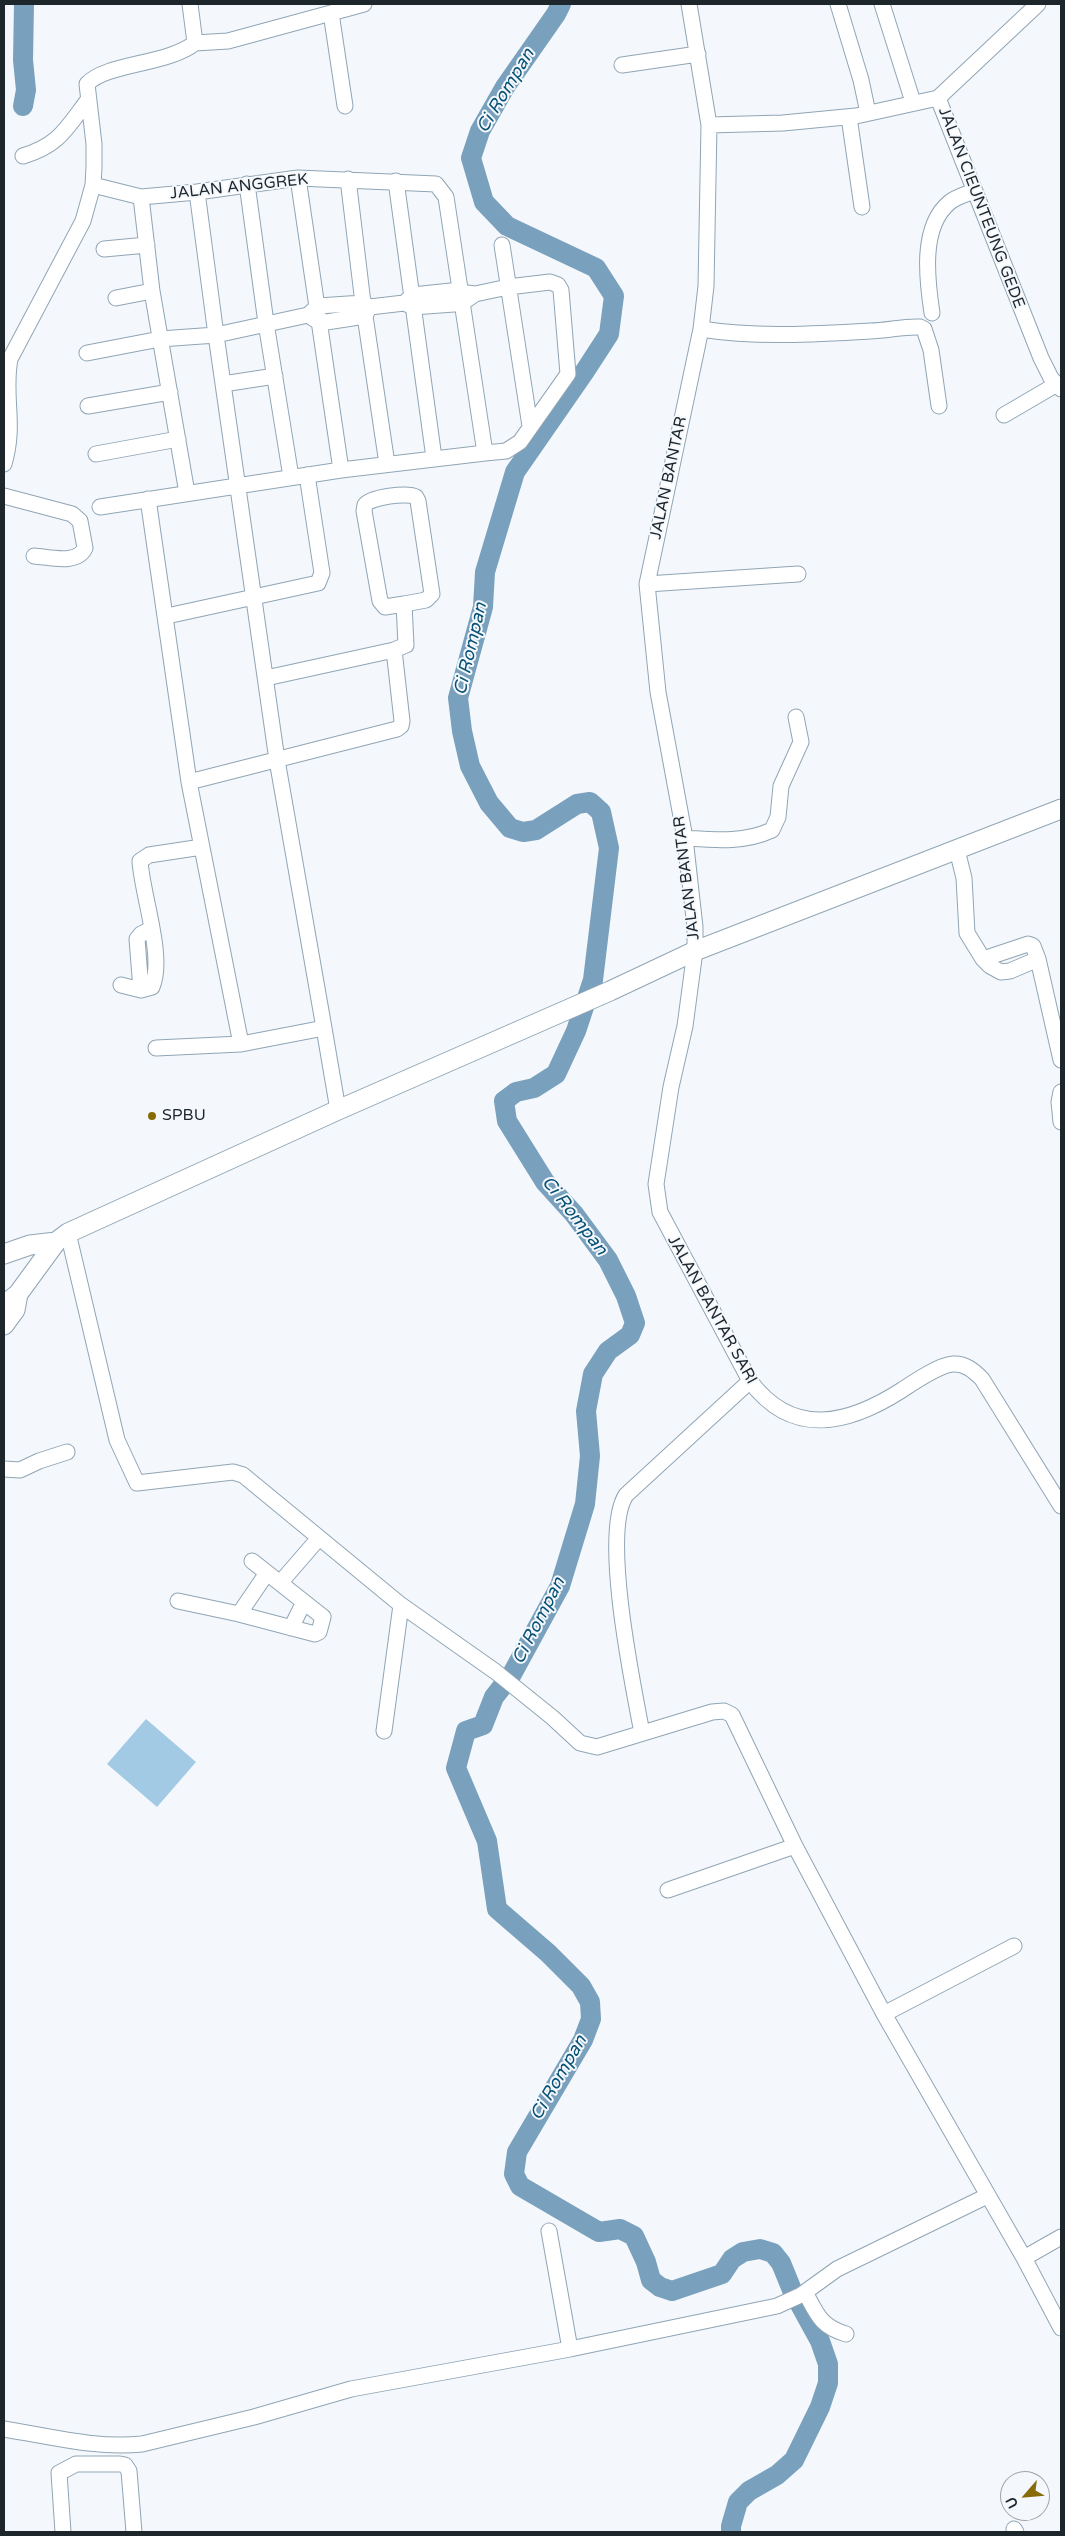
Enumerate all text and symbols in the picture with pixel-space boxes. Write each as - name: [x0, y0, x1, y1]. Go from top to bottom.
- water label: Ci Rompan: [472, 45, 540, 137]
- street label: JALAN CIEUNTEUNG GEDE: [934, 105, 1028, 311]
- street label: JALAN ANGGREK: [169, 170, 309, 204]
- street label: JALAN BANTAR: [647, 415, 691, 541]
- water label: Ci Rompan: [450, 601, 492, 697]
- street label: JALAN BANTAR: [670, 815, 704, 941]
- place label: SPBU: [162, 1106, 206, 1126]
- marker: SPBU: [146, 1110, 158, 1122]
- water label: Ci Rompan: [536, 1172, 612, 1260]
- street label: JALAN BANTAR SARI: [663, 1232, 761, 1388]
- water label: Ci Rompan: [508, 1574, 570, 1668]
- water label: Ci Rompan: [526, 2032, 592, 2124]
- north arrow: [1000, 2471, 1050, 2521]
- text: U: [1002, 2494, 1022, 2511]

